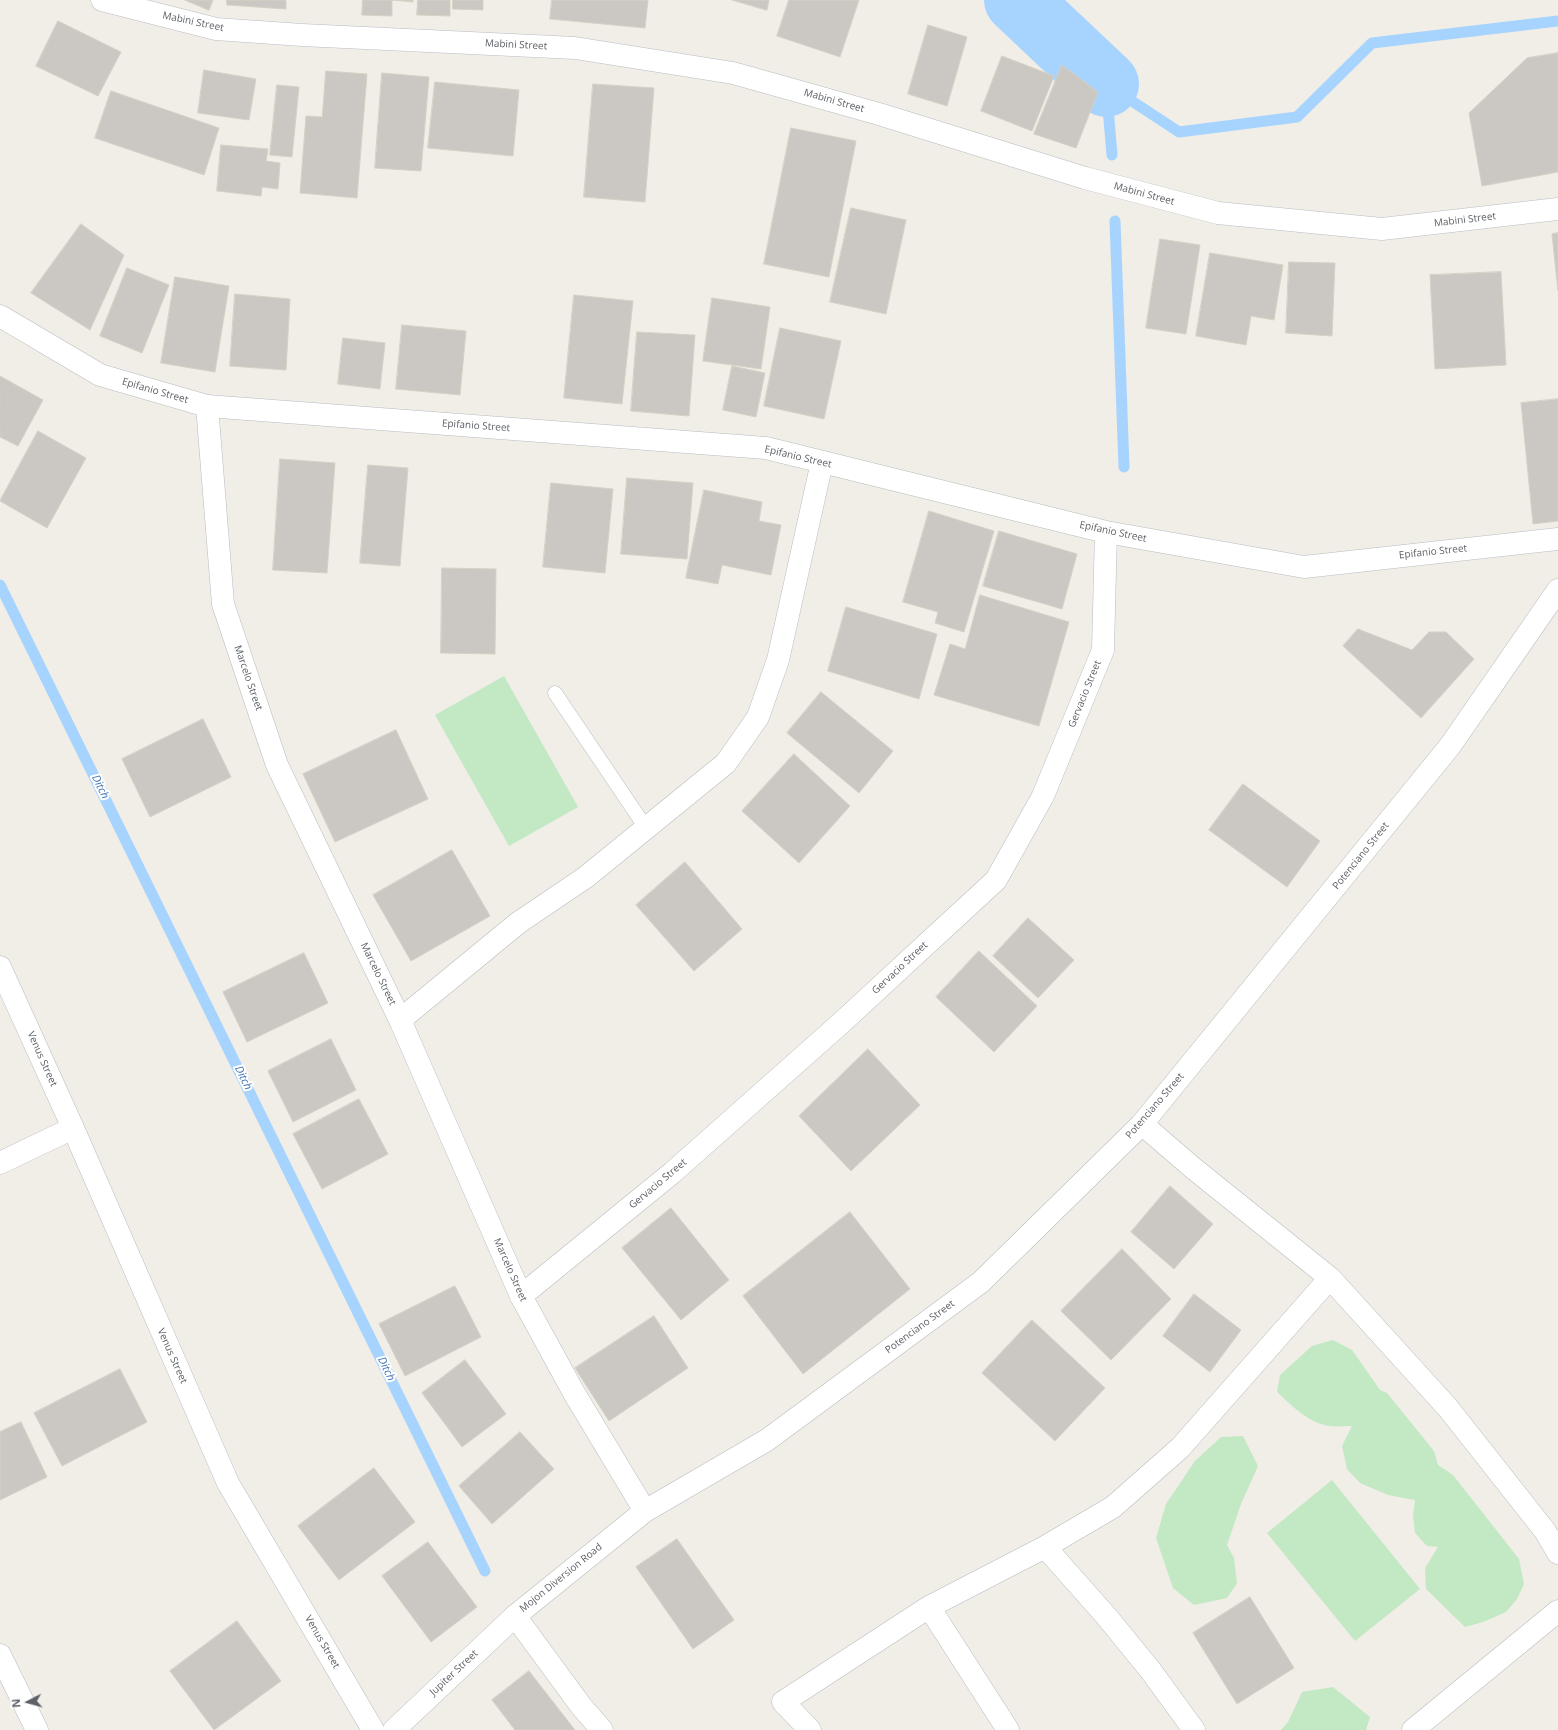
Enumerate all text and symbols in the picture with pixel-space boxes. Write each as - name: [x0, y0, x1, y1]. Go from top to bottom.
- street label: Mabini Street: [161, 10, 225, 34]
- street label: Mabini Street: [485, 37, 547, 53]
- street label: Mabini Street: [802, 87, 866, 115]
- street label: Mabini Street: [1112, 180, 1176, 208]
- street label: Mabini Street: [1433, 210, 1497, 230]
- street label: Epifanio Street: [121, 376, 189, 406]
- street label: Epifanio Street: [442, 418, 510, 434]
- street label: Epifanio Street: [763, 443, 833, 471]
- street label: Epifanio Street: [1078, 519, 1148, 545]
- street label: Epifanio Street: [1398, 542, 1468, 562]
- street label: Marcelo Street: [231, 644, 265, 712]
- street label: Gervacio Street: [1066, 659, 1104, 729]
- water label: Ditch: [89, 773, 111, 801]
- street label: Potenciano Street: [1330, 820, 1392, 892]
- street label: Gervacio Street: [870, 939, 930, 997]
- street label: Marcelo Street: [358, 941, 398, 1007]
- street label: Venus Street: [24, 1030, 60, 1088]
- water label: Ditch: [232, 1064, 254, 1092]
- street label: Potenciano Street: [1123, 1071, 1187, 1141]
- street label: Gervacio Street: [627, 1156, 689, 1212]
- street label: Marcelo Street: [491, 1236, 529, 1304]
- street label: Potenciano Street: [883, 1298, 957, 1356]
- street label: Venus Street: [154, 1327, 190, 1385]
- water label: Ditch: [375, 1355, 397, 1383]
- street label: Mojon Diversion Road: [517, 1541, 605, 1615]
- street label: Venus Street: [302, 1613, 342, 1671]
- street label: Jupiter Street: [428, 1648, 480, 1698]
- north arrow: [8, 1682, 48, 1722]
- text: N: [8, 1698, 23, 1709]

